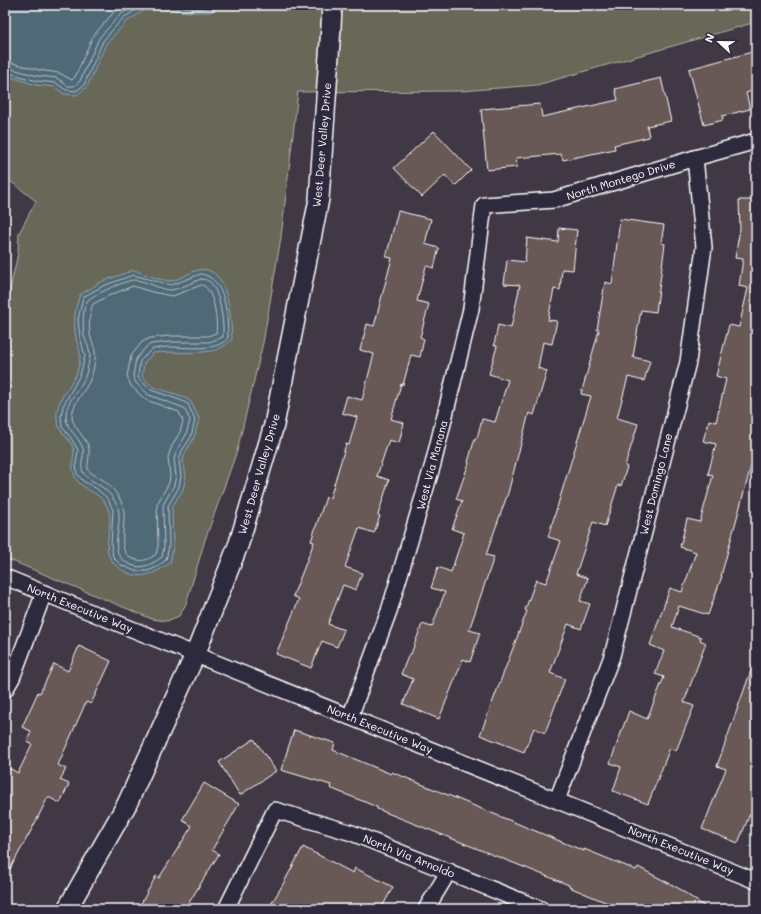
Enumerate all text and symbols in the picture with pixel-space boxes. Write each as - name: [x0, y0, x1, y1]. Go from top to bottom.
- north arrow: [699, 22, 739, 62]
- text: N: [701, 31, 718, 45]
- street label: West Deer Valley Drive: [309, 82, 334, 208]
- street label: North Montego Drive: [565, 156, 677, 203]
- street label: West Deer Valley Drive: [234, 412, 283, 536]
- street label: West Via Manana: [412, 418, 451, 511]
- street label: West Domingo Lane: [636, 431, 675, 536]
- street label: North Executive Way: [25, 580, 135, 636]
- street label: North Executive Way: [325, 701, 435, 757]
- street label: North Executive Way: [626, 822, 736, 878]
- street label: North Via Arnoldo: [361, 830, 458, 881]

